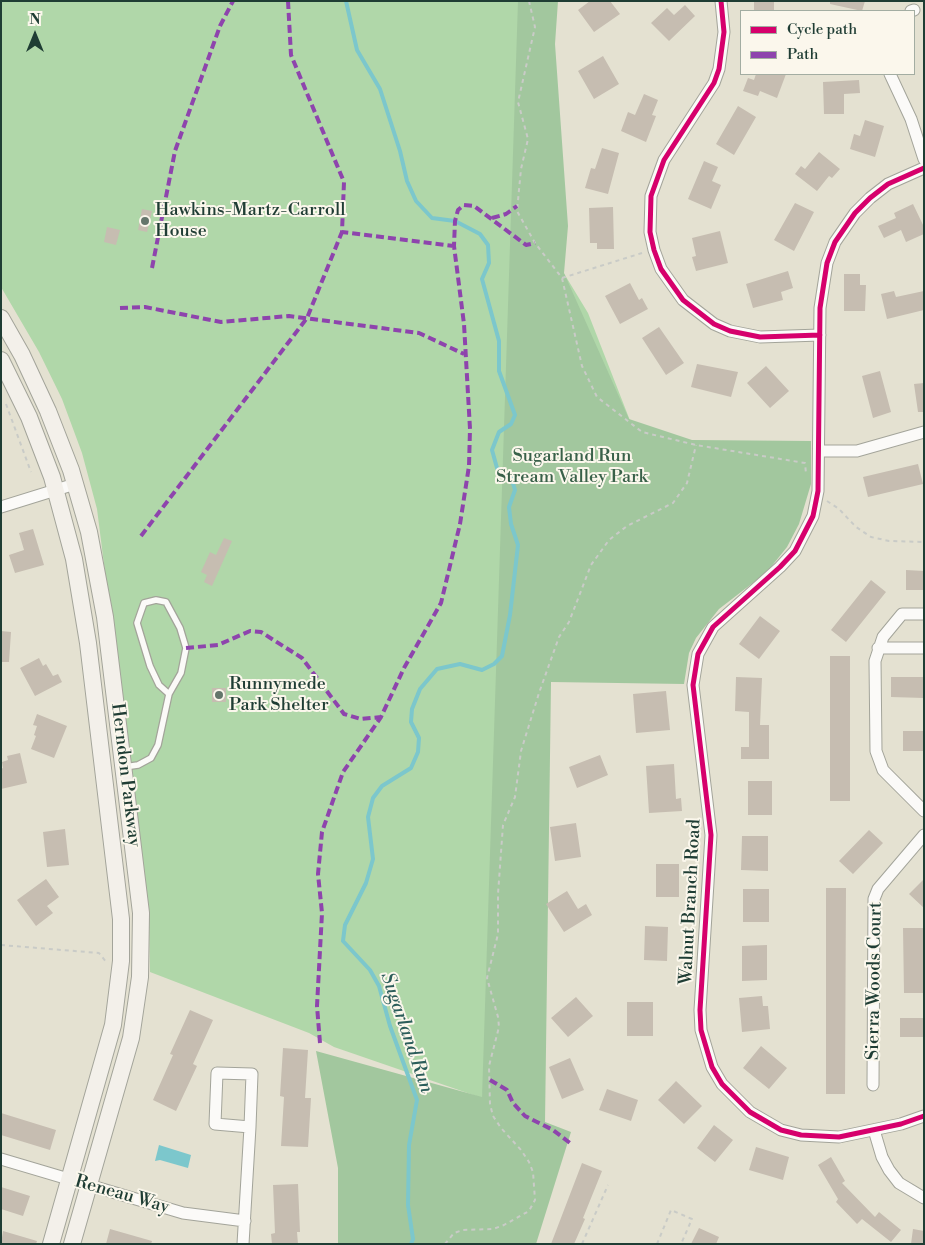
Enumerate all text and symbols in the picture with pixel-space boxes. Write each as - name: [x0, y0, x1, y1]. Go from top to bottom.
- north arrow: [10, 10, 60, 60]
- legend: [740, 10, 915, 75]
- text: N: [29, 11, 41, 29]
- text: Cycle path: [787, 20, 857, 39]
- text: Path: [787, 45, 819, 64]
- place label: Hawkins-Martz-Carroll House: [155, 200, 346, 242]
- marker: Hawkins-Martz-Carroll House: [139, 215, 151, 227]
- park label: Sugarland Run Stream Valley Park: [496, 446, 648, 488]
- place label: Runnymede Park Shelter: [229, 674, 329, 716]
- marker: Runnymede Park Shelter: [213, 689, 225, 701]
- street label: Herndon Parkway: [105, 702, 145, 848]
- street label: Walnut Branch Road: [676, 819, 706, 985]
- street label: Sierra Woods Court: [863, 902, 887, 1060]
- water label: Sugarland Run: [375, 970, 437, 1096]
- street label: Reneau Way: [72, 1171, 172, 1219]

